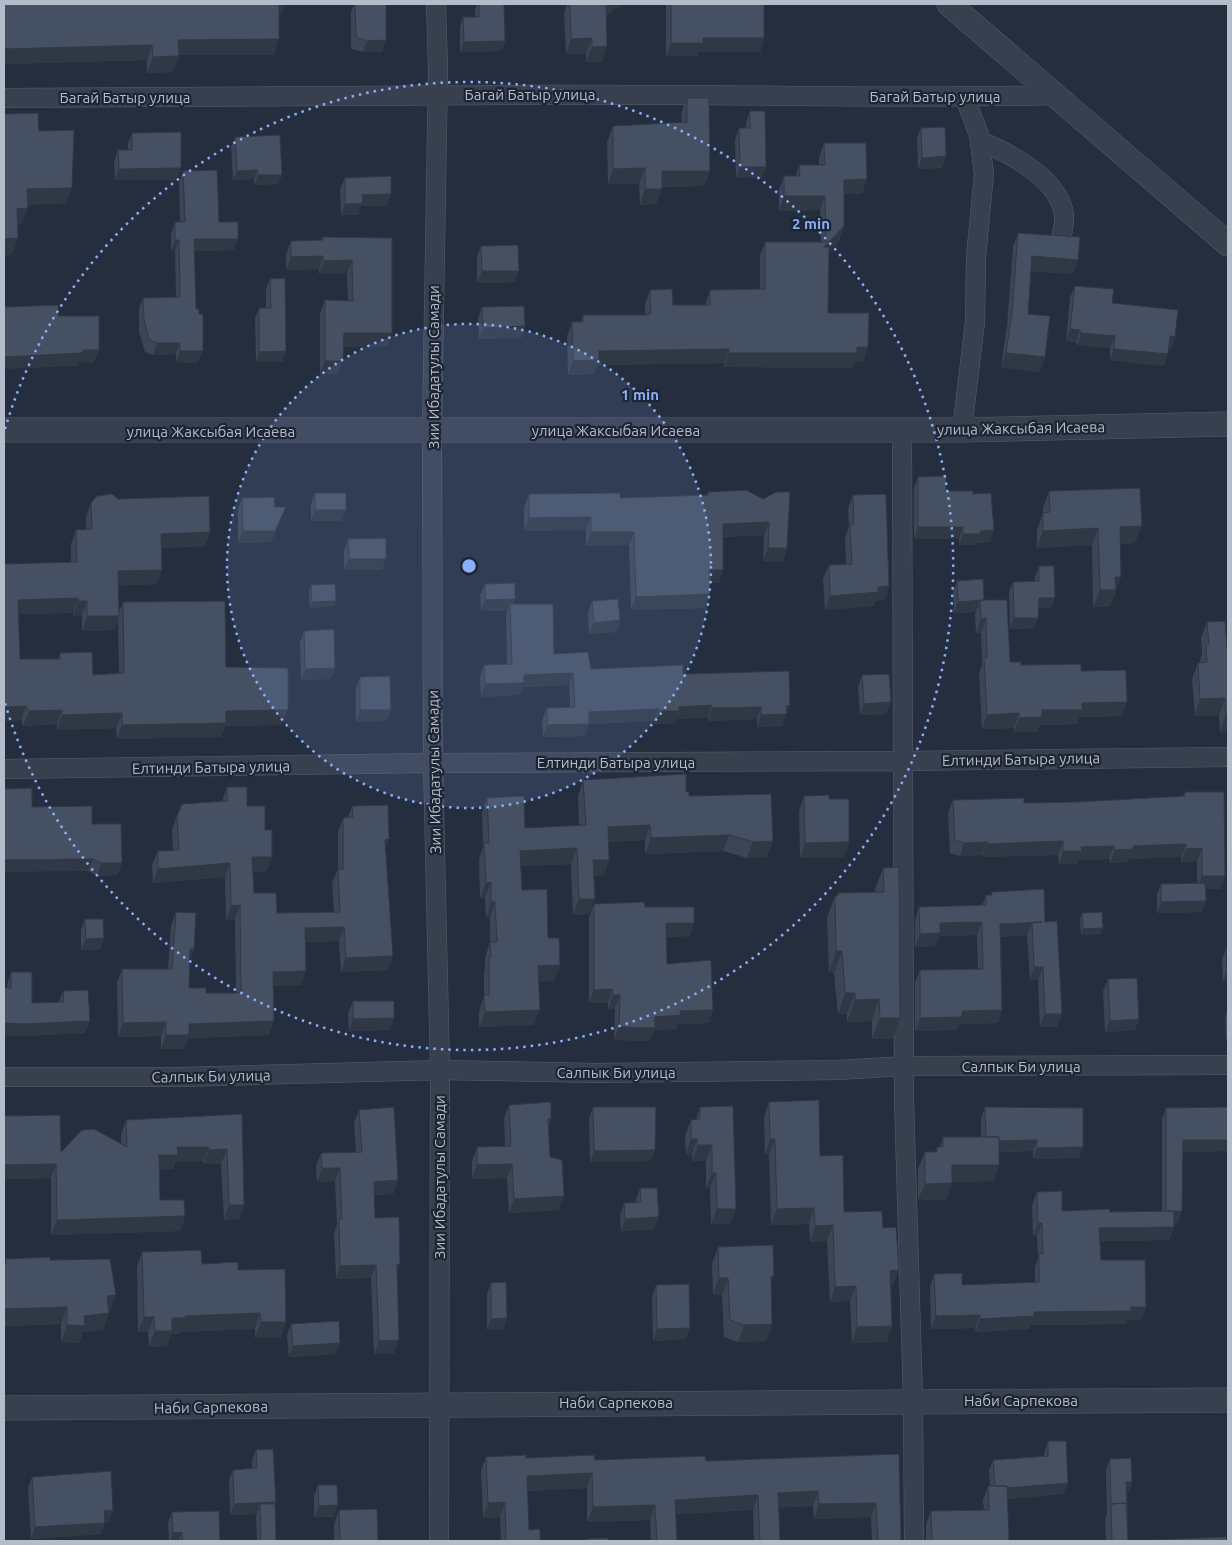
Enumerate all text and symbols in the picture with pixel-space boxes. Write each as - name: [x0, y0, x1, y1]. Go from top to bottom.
- street label: Багай Батыр улица: [464, 86, 596, 103]
- street label: Багай Батыр улица: [869, 88, 1001, 105]
- street label: Багай Батыр улица: [59, 89, 191, 106]
- text: 2 min: [792, 215, 830, 232]
- street label: Зии Ибадатулы Самади: [425, 285, 442, 449]
- text: 1 min: [621, 386, 659, 403]
- street label: улица Жаксыбая Исаева: [937, 418, 1105, 438]
- street label: улица Жаксыбая Исаева: [532, 422, 700, 439]
- street label: улица Жаксыбая Исаева: [127, 423, 295, 440]
- centre of rings: [460, 557, 478, 575]
- street label: Зии Ибадатулы Самади: [424, 690, 444, 854]
- street label: Елтинди Батыра улица: [942, 749, 1100, 769]
- street label: Елтинди Батыра улица: [537, 754, 695, 771]
- street label: Елтинди Батыра улица: [132, 757, 290, 777]
- street label: Салпык Би улица: [961, 1058, 1081, 1075]
- street label: Салпык Би улица: [556, 1064, 676, 1081]
- street label: Салпык Би улица: [151, 1066, 271, 1086]
- street label: Зии Ибадатулы Самади: [431, 1095, 448, 1259]
- street label: Наби Сарпекова: [964, 1392, 1078, 1409]
- street label: Наби Сарпекова: [559, 1394, 673, 1411]
- street label: Наби Сарпекова: [154, 1398, 268, 1416]

